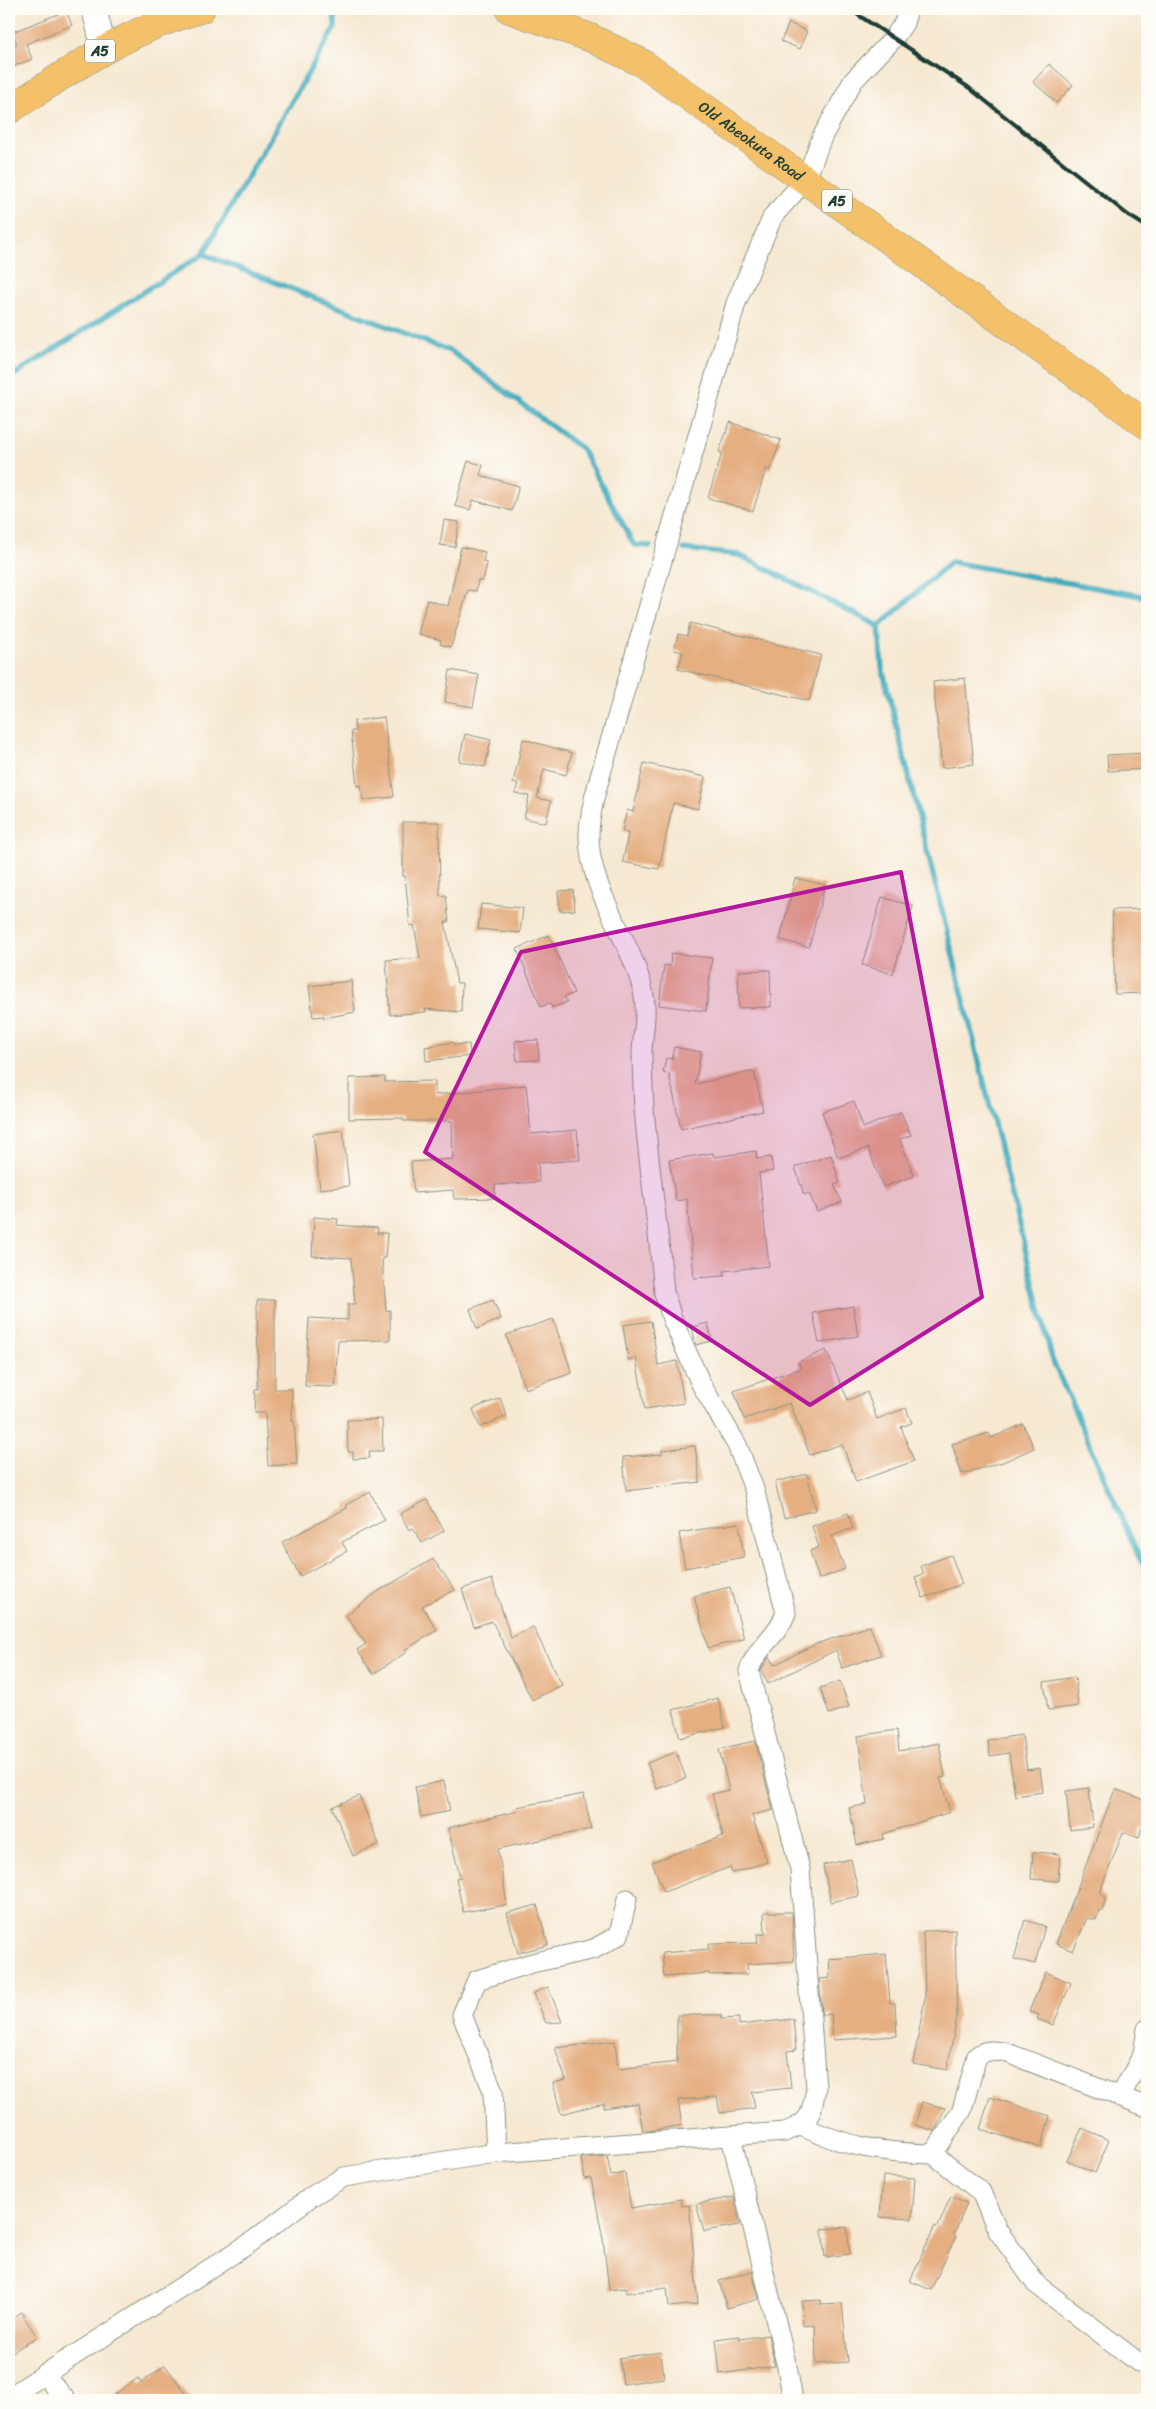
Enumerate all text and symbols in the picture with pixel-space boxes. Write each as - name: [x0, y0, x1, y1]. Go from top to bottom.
- road number: A5: [85, 40, 115, 62]
- street label: Old Abeokuta Road: [693, 94, 810, 189]
- road number: A5: [822, 190, 852, 212]

